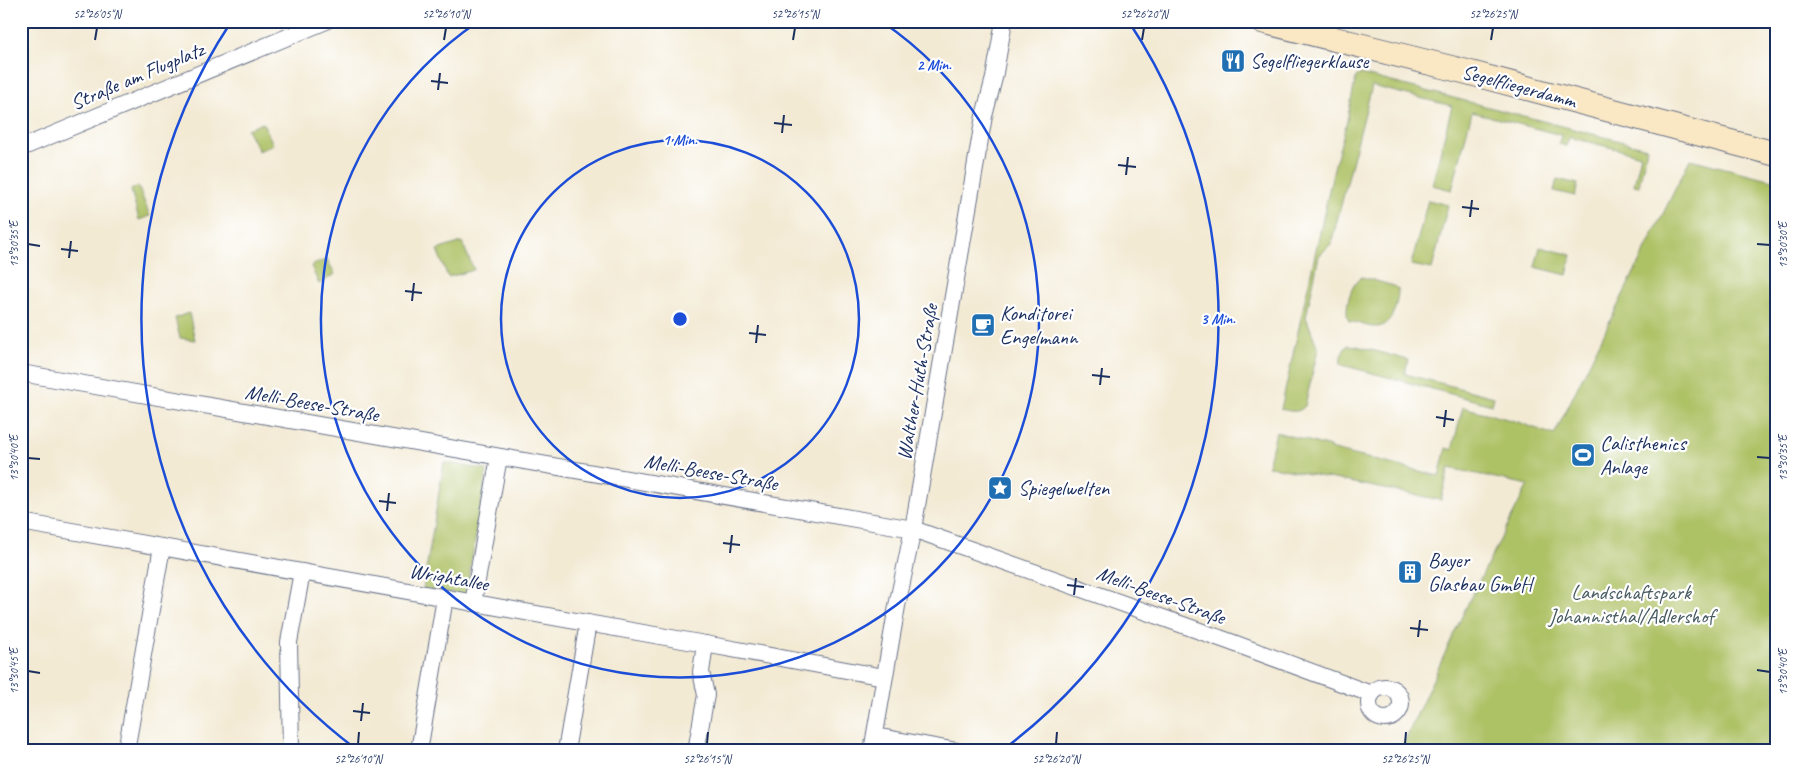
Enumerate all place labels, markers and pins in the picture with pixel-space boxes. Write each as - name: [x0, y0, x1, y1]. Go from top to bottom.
- restaurant icon: Segelfliegerklause: [1220, 48, 1246, 74]
- place label: Segelfliegerklause: [1250, 48, 1369, 74]
- place label: Konditorei Engelmann: [1000, 300, 1079, 350]
- centre of rings: [671, 310, 689, 328]
- cafe icon: Konditorei Engelmann: [970, 312, 996, 338]
- place label: Calisthenics Anlage: [1600, 430, 1687, 480]
- sports icon: Calisthenics Anlage: [1570, 442, 1596, 468]
- place icon: Spiegelwelten: [987, 475, 1013, 501]
- place label: Spiegelwelten: [1018, 475, 1110, 501]
- place label: Bayer Glasbau GmbH: [1428, 547, 1535, 597]
- building icon: Bayer Glasbau GmbH: [1397, 559, 1423, 585]

